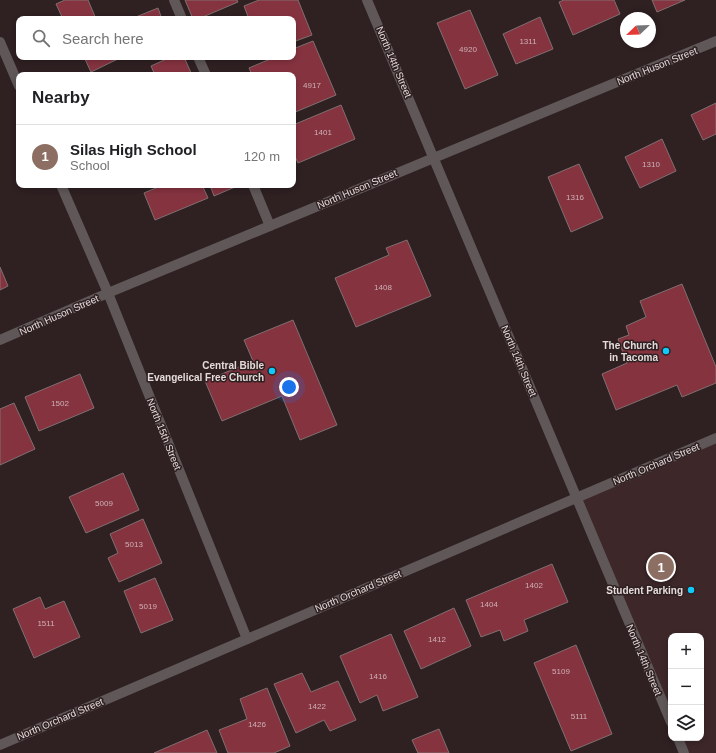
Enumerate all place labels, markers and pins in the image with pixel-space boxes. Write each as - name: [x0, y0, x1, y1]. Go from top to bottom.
- place label: The Church in Tacoma: [602, 340, 658, 363]
- marker: The Church in Tacoma: [661, 346, 671, 356]
- place label: Central Bible Evangelical Free Church: [147, 360, 264, 383]
- marker: Central Bible Evangelical Free Church: [267, 366, 277, 376]
- pin: 1: [648, 552, 674, 582]
- place label: Student Parking: [606, 585, 683, 596]
- marker: Student Parking: [686, 585, 696, 595]

